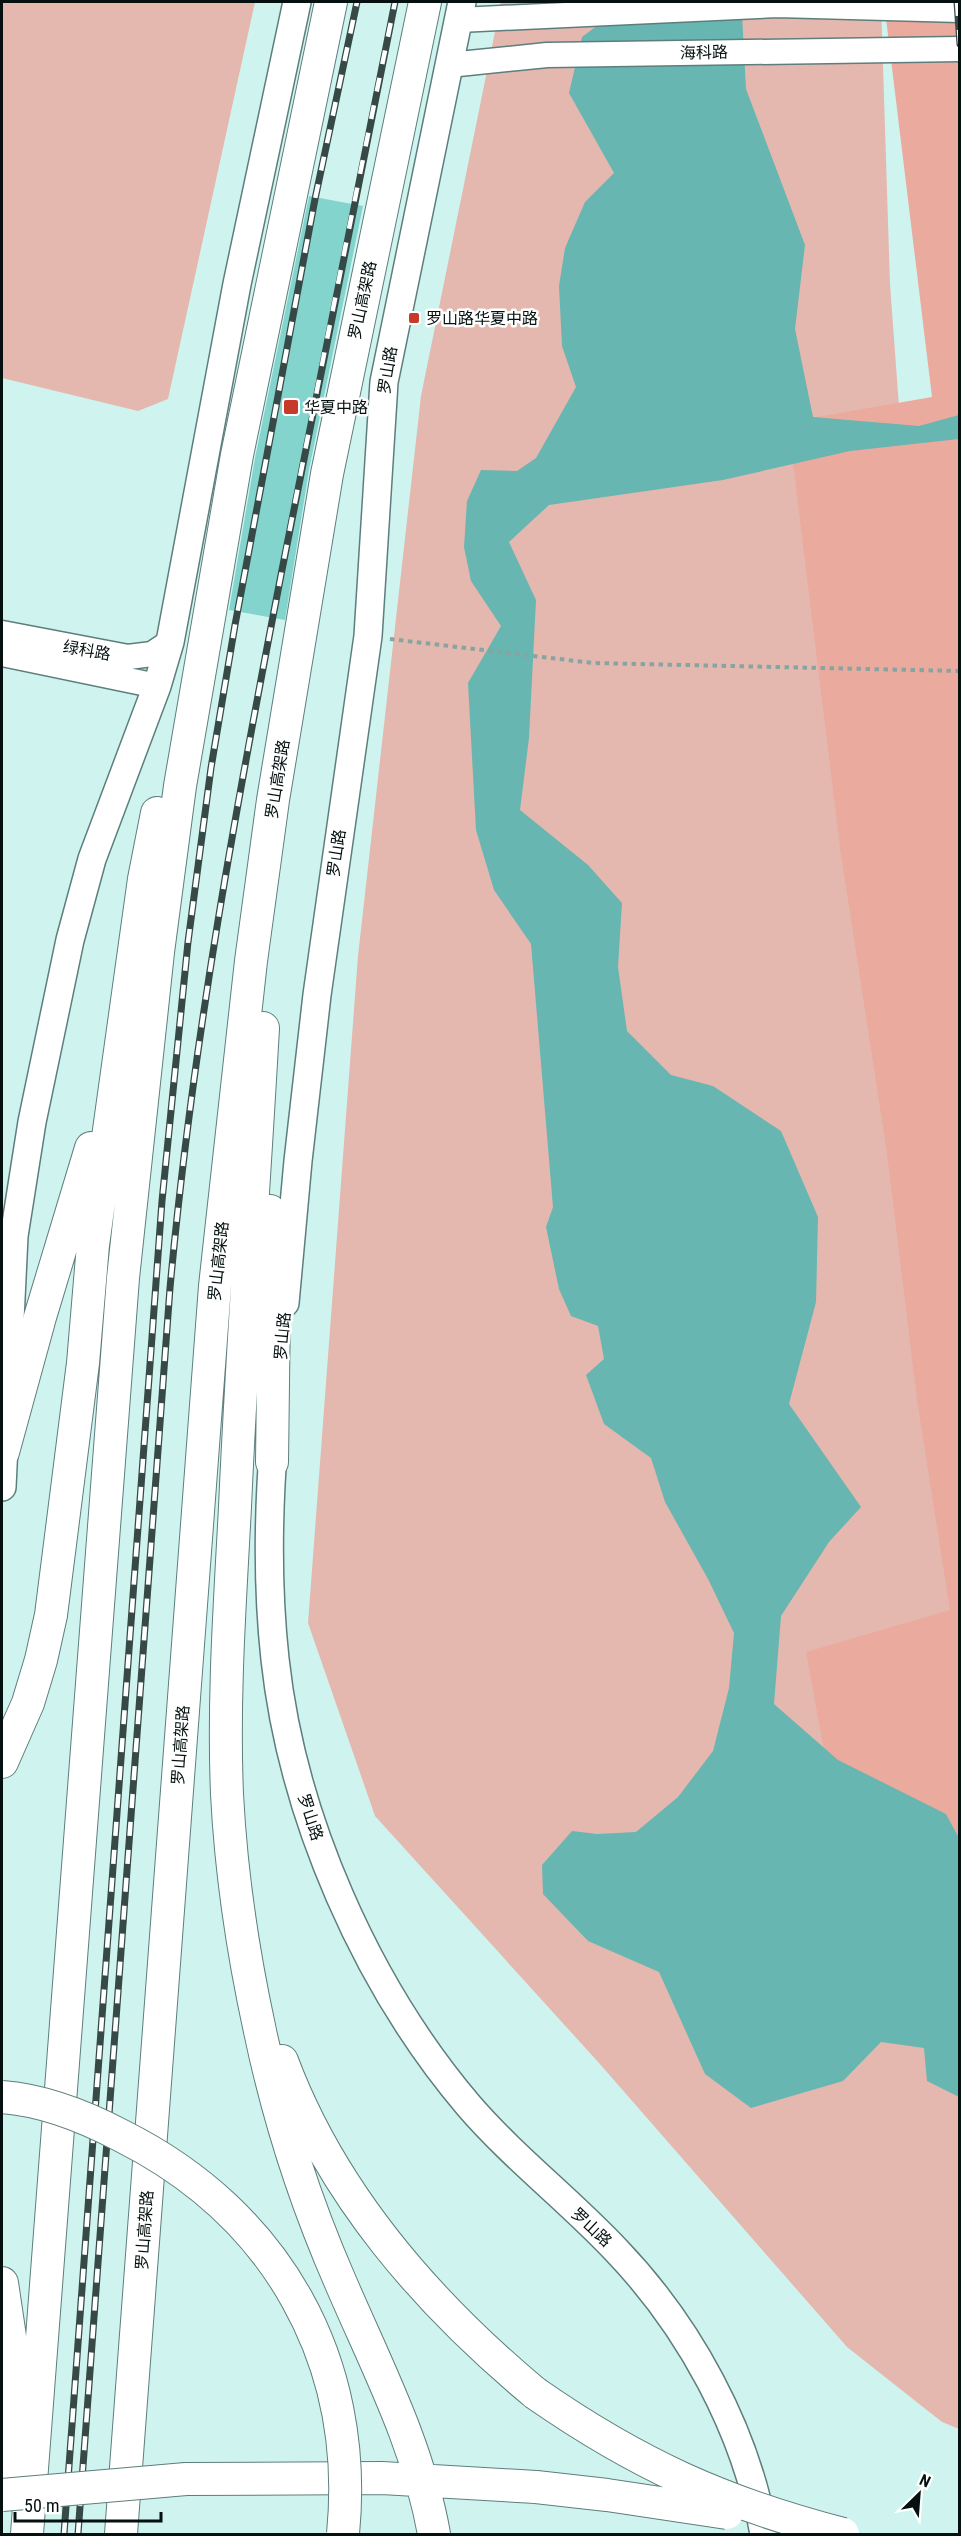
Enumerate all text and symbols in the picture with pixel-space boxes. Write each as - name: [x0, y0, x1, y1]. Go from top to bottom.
- street label: 海科路: [680, 43, 728, 62]
- street label: 罗山高架路: [345, 259, 380, 341]
- place label: 罗山路华夏中路: [426, 309, 538, 328]
- marker: 罗山路华夏中路: [407, 311, 421, 325]
- street label: 罗山路: [374, 345, 401, 395]
- marker: 华夏中路: [282, 398, 300, 416]
- place label: 华夏中路: [304, 398, 368, 417]
- street label: 绿科路: [62, 637, 112, 664]
- street label: 罗山高架路: [262, 738, 293, 820]
- street label: 罗山路: [324, 828, 349, 878]
- street label: 罗山高架路: [205, 1220, 232, 1302]
- street label: 罗山路: [271, 1311, 294, 1361]
- street label: 罗山高架路: [168, 1704, 193, 1786]
- street label: 罗山路: [294, 1791, 327, 1843]
- street label: 罗山高架路: [132, 2189, 157, 2271]
- street label: 罗山路: [568, 2204, 616, 2251]
- north arrow: [889, 2464, 949, 2524]
- text: N: [917, 2470, 934, 2492]
- scale bar: [15, 2485, 160, 2523]
- text: 50 m: [24, 2495, 59, 2516]

